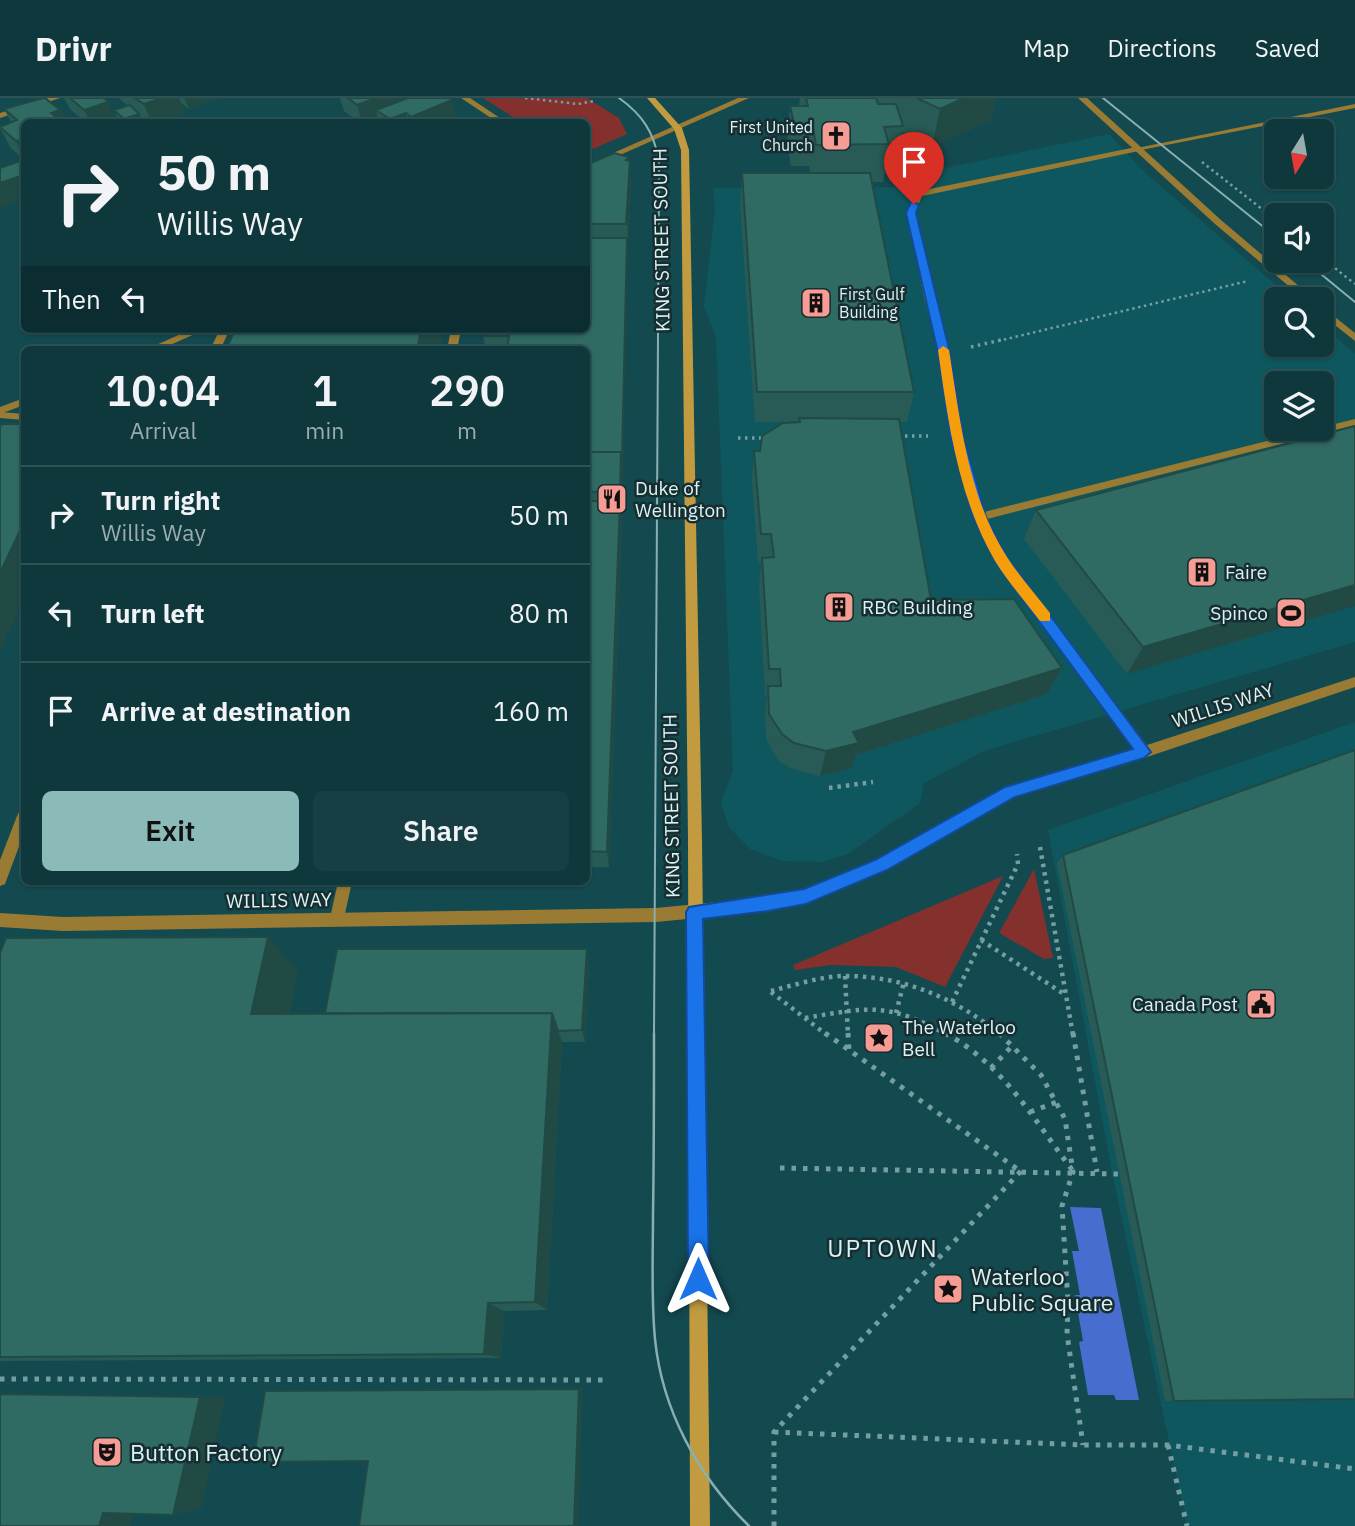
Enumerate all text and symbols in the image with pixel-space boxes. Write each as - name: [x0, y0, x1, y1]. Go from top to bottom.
- text: Drivr: [35, 27, 112, 70]
- text: Map: [1023, 32, 1069, 64]
- text: Directions: [1107, 32, 1217, 64]
- text: Saved: [1255, 32, 1320, 64]
- place label: First United Church: [730, 117, 813, 155]
- church icon: First United Church: [819, 119, 853, 153]
- north arrow: [1264, 119, 1334, 189]
- map controls: [1264, 119, 1334, 441]
- pin: [884, 132, 944, 204]
- text: 50 m: [157, 140, 271, 203]
- icon: arrive: [895, 143, 933, 181]
- icon: right: [42, 147, 133, 238]
- street label: KING STREET SOUTH: [647, 148, 675, 332]
- text: Willis Way: [157, 202, 303, 244]
- button: sound: [1264, 203, 1334, 273]
- icon: left: [115, 280, 153, 318]
- text: Then: [42, 282, 101, 316]
- place label: First Gulf Building: [839, 284, 905, 322]
- building icon: First Gulf Building: [799, 286, 833, 320]
- button: search: [1264, 287, 1334, 357]
- text: 10:04: [106, 363, 220, 418]
- text: 1: [312, 363, 337, 418]
- text: 290: [429, 363, 505, 418]
- button: layers: [1264, 371, 1334, 441]
- text: Arrival: [130, 415, 197, 445]
- text: min: [305, 415, 344, 445]
- text: m: [457, 415, 477, 445]
- place label: Duke of Wellington: [635, 476, 726, 522]
- restaurant icon: Duke of Wellington: [595, 482, 629, 516]
- text: Turn right: [101, 483, 220, 517]
- icon: right: [42, 496, 80, 534]
- text: 50 m: [509, 498, 569, 532]
- text: Willis Way: [101, 517, 206, 547]
- building icon: Faire: [1185, 555, 1219, 589]
- place label: Faire: [1225, 560, 1267, 584]
- building icon: RBC Building: [822, 590, 856, 624]
- icon: left: [42, 594, 80, 632]
- place label: RBC Building: [862, 595, 973, 619]
- text: Turn left: [101, 596, 204, 630]
- text: 80 m: [509, 596, 569, 630]
- sports icon: Spinco: [1274, 596, 1308, 630]
- place label: Spinco: [1210, 601, 1268, 625]
- street label: WILLIS WAY: [1169, 677, 1278, 733]
- icon: arrive: [42, 692, 80, 730]
- text: Arrive at destination: [101, 694, 351, 728]
- text: 160 m: [493, 694, 569, 728]
- street label: KING STREET SOUTH: [657, 714, 685, 898]
- button: Exit: [42, 791, 299, 871]
- button: Share: [313, 791, 569, 871]
- street label: WILLIS WAY: [226, 887, 333, 913]
- public building icon: Canada Post: [1244, 987, 1278, 1021]
- place label: Canada Post: [1132, 992, 1238, 1016]
- place label: The Waterloo Bell: [902, 1015, 1016, 1061]
- place icon: The Waterloo Bell: [862, 1021, 896, 1055]
- district label: UPTOWN: [827, 1232, 939, 1264]
- position arrow: [661, 1242, 735, 1316]
- place label: Waterloo Public Square: [971, 1261, 1113, 1317]
- place icon: Waterloo Public Square: [931, 1272, 965, 1306]
- theatre icon: Button Factory: [90, 1435, 124, 1469]
- place label: Button Factory: [130, 1437, 283, 1467]

